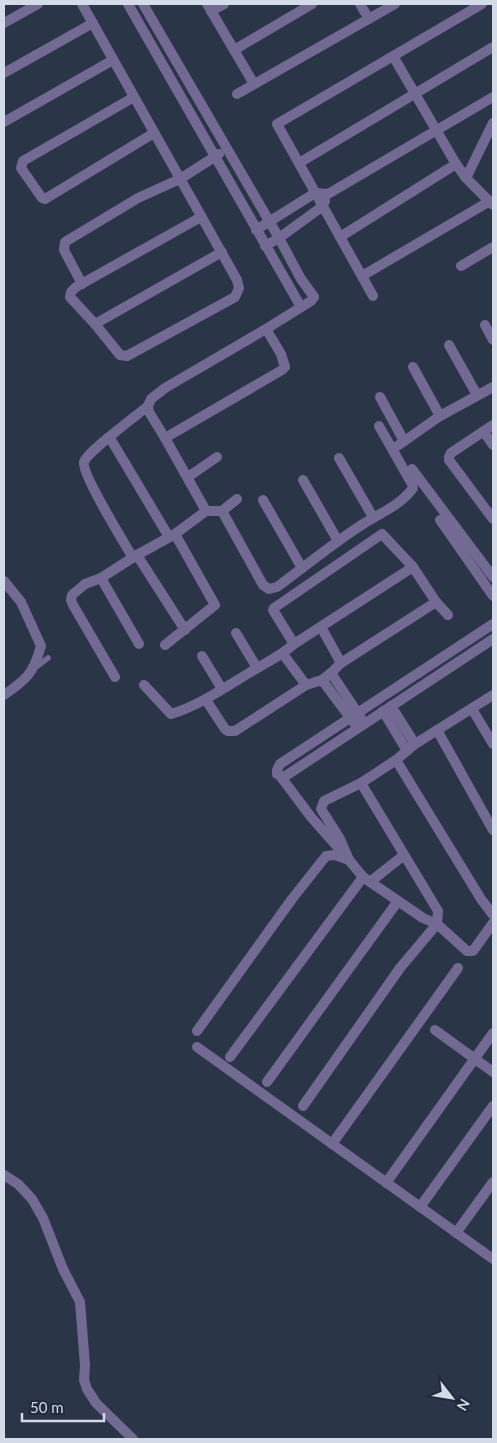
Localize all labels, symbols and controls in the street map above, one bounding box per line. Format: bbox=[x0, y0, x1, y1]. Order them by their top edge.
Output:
north arrow bbox=[427, 1373, 477, 1423]
scale bar bbox=[22, 1390, 105, 1422]
text: N bbox=[454, 1396, 474, 1414]
text: 50 m bbox=[30, 1398, 64, 1416]

